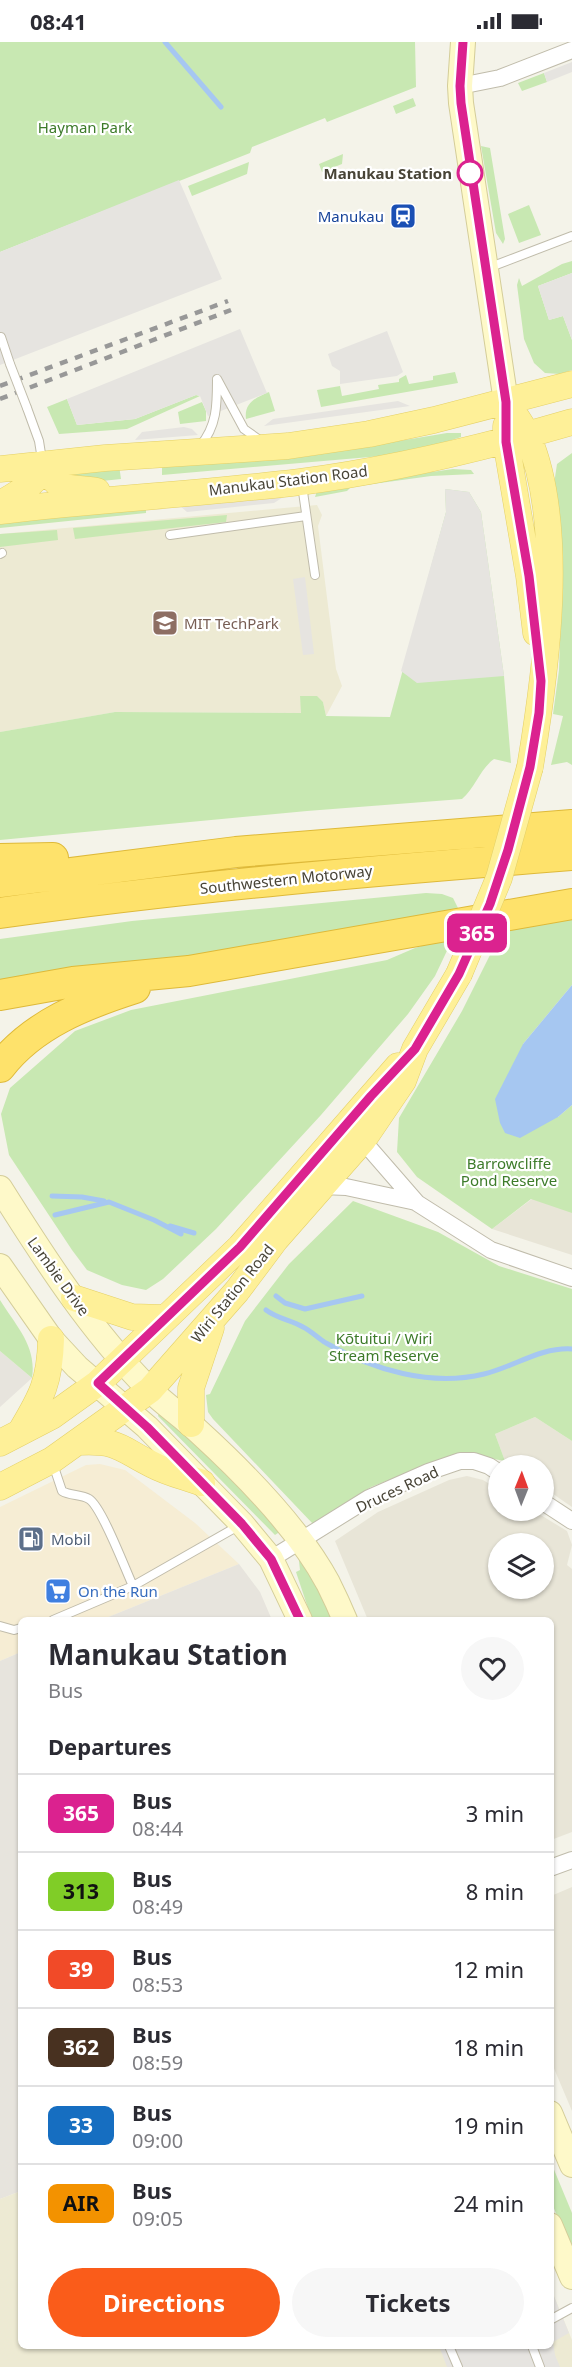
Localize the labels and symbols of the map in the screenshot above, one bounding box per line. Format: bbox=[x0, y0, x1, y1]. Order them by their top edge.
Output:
park label: Hayman Park bbox=[38, 117, 132, 137]
marker: Manukau Station bbox=[457, 160, 483, 186]
place label: Manukau Station bbox=[324, 163, 452, 183]
station icon: Manukau bbox=[388, 201, 418, 231]
place label: Manukau bbox=[318, 206, 384, 226]
street label: Manukau Station Road bbox=[207, 460, 369, 500]
school or university icon: MIT TechPark bbox=[150, 608, 180, 638]
place label: MIT TechPark bbox=[184, 613, 279, 633]
street label: Southwestern Motorway bbox=[199, 860, 373, 898]
line badge: 365 bbox=[442, 914, 512, 952]
park label: Barrowcliffe Pond Reserve bbox=[461, 1153, 557, 1190]
street label: Lambie Drive bbox=[24, 1233, 94, 1319]
street label: Wiri Station Road bbox=[186, 1240, 278, 1346]
park label: Kōtuitui / Wiri Stream Reserve bbox=[329, 1328, 439, 1365]
north arrow bbox=[488, 1455, 554, 1521]
street label: Druces Road bbox=[352, 1461, 442, 1517]
fuel station icon: Mobil bbox=[16, 1524, 46, 1554]
place label: Mobil bbox=[51, 1529, 91, 1549]
supermarket icon: On the Run bbox=[43, 1576, 73, 1606]
place label: On the Run bbox=[78, 1581, 158, 1601]

